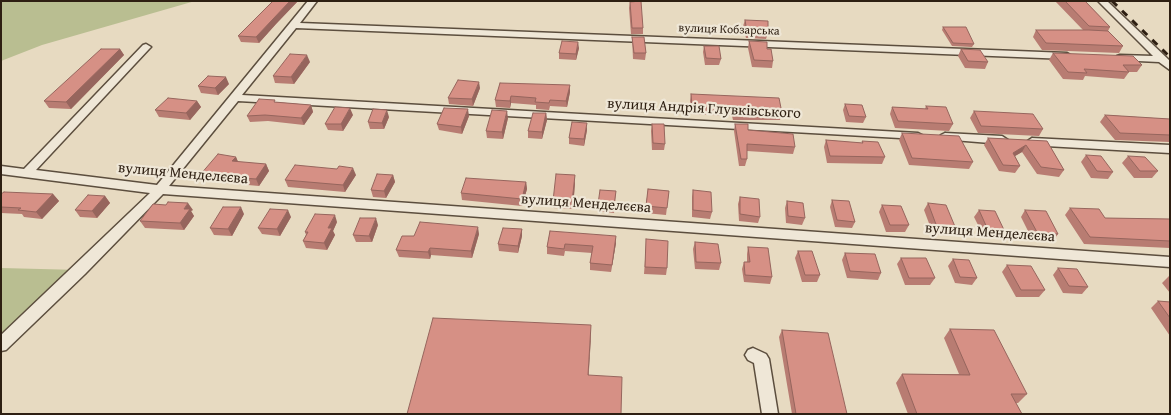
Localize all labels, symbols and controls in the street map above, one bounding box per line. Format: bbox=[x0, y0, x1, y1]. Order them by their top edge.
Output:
street label: вулиця Кобзарська bbox=[678, 21, 780, 39]
street label: вулиця Андрія Глувківського bbox=[607, 95, 801, 123]
street label: вулиця Менделєєва bbox=[117, 159, 249, 189]
street label: вулиця Менделєєва bbox=[520, 190, 652, 218]
street label: вулиця Менделєєва bbox=[924, 219, 1056, 247]

